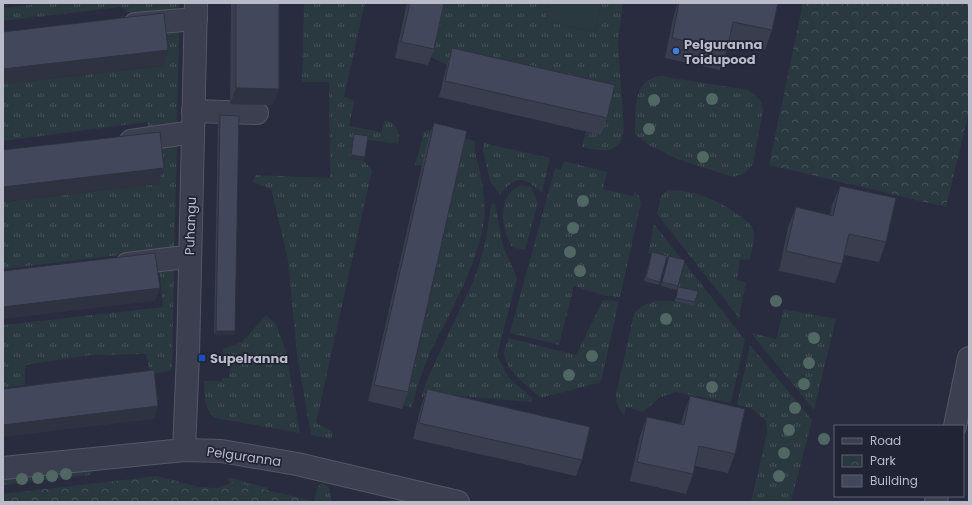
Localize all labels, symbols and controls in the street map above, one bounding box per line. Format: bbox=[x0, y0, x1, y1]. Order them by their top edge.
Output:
place label: Pelguranna Toidupood bbox=[684, 35, 762, 69]
marker: Pelguranna Toidupood bbox=[671, 46, 681, 56]
street label: Puhangu bbox=[180, 197, 201, 256]
place label: Supelranna bbox=[210, 349, 288, 368]
marker: Supelranna bbox=[197, 353, 207, 363]
legend bbox=[834, 425, 964, 497]
text: Road bbox=[870, 432, 901, 449]
street label: Pelguranna bbox=[205, 442, 282, 471]
text: Park bbox=[870, 452, 897, 469]
text: Building bbox=[870, 472, 918, 489]

